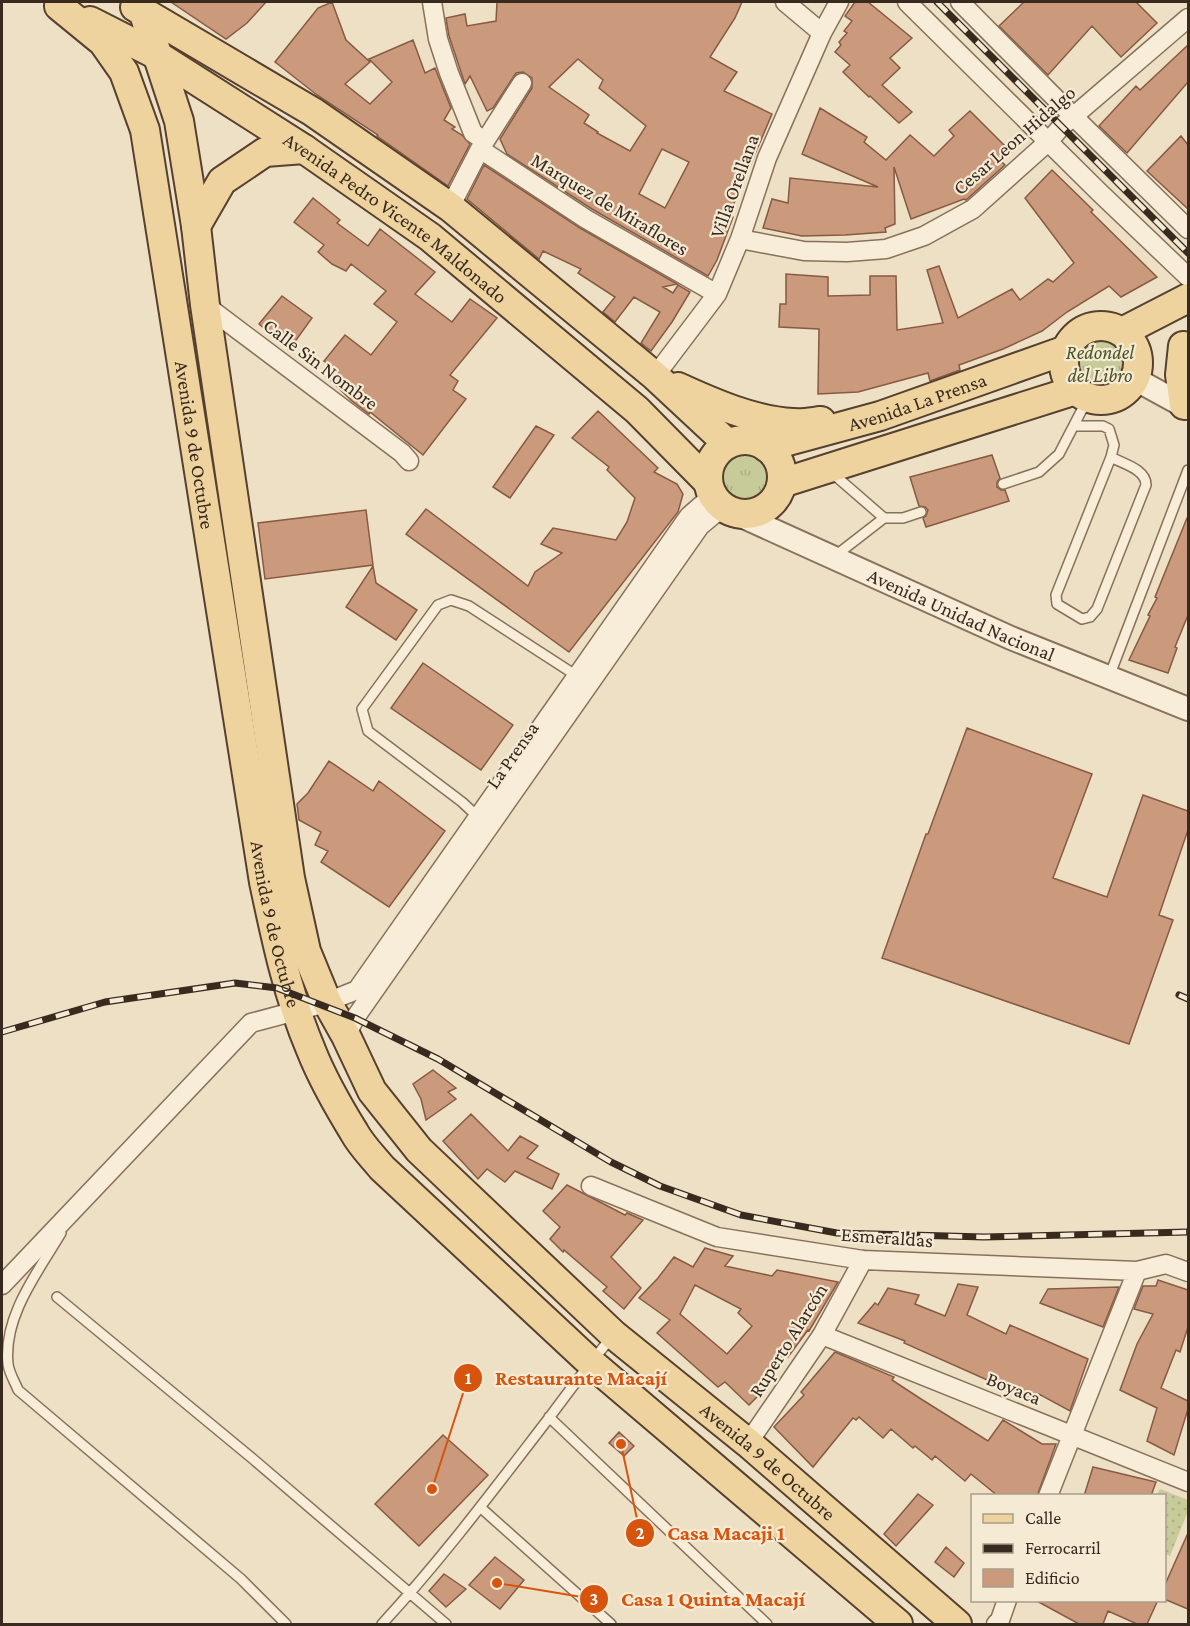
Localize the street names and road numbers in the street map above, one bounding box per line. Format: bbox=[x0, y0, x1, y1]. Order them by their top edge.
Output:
street label: Cesar Leon Hidalgo bbox=[948, 81, 1080, 200]
street label: Avenida Pedro Vicente Maldonado bbox=[280, 128, 512, 308]
street label: Villa Orellana bbox=[705, 131, 763, 241]
street label: Marquez de Miraflores bbox=[527, 148, 693, 261]
street label: Calle Sin Nombre bbox=[259, 314, 383, 414]
street label: Avenida 9 de Octubre bbox=[171, 359, 219, 531]
street label: Avenida La Prensa bbox=[846, 368, 989, 435]
street label: Avenida Unidad Nacional bbox=[864, 564, 1058, 665]
street label: La Prensa bbox=[481, 717, 543, 793]
street label: Avenida 9 de Octubre bbox=[247, 839, 305, 1010]
street label: Esmeraldas bbox=[840, 1223, 934, 1251]
street label: Ruperto Alarcón bbox=[744, 1279, 833, 1401]
street label: Boyaca bbox=[983, 1367, 1044, 1410]
street label: Avenida 9 de Octubre bbox=[696, 1398, 840, 1525]

